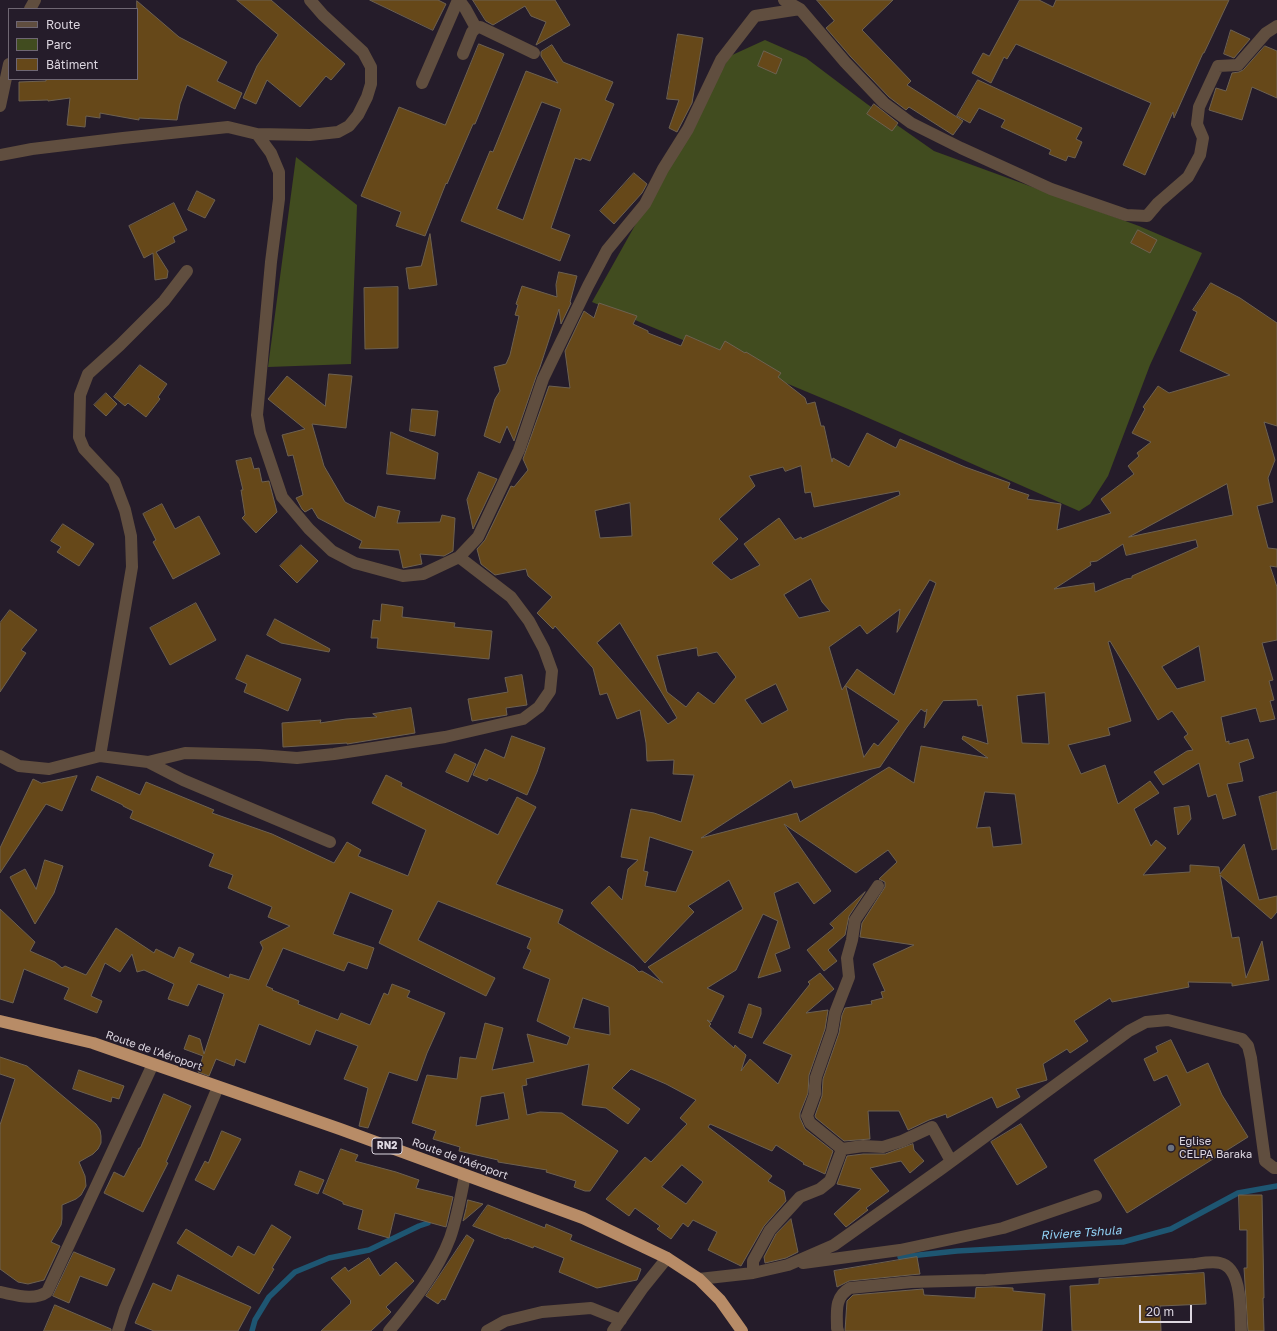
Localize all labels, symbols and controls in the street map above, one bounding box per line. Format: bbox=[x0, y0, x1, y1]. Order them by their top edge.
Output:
legend bbox=[8, 8, 138, 80]
text: Route bbox=[46, 17, 80, 32]
text: Parc bbox=[46, 37, 72, 52]
text: Bâtiment bbox=[46, 57, 98, 72]
street label: Route de l'Aéroport bbox=[104, 1028, 204, 1074]
street label: Route de l'Aéroport bbox=[410, 1135, 510, 1183]
place label: Eglise CELPA Baraka bbox=[1179, 1135, 1252, 1161]
road number: RN2 bbox=[372, 1138, 402, 1154]
marker: Eglise CELPA Baraka bbox=[1166, 1143, 1176, 1153]
water label: Riviere Tshula bbox=[1040, 1223, 1122, 1243]
scale bar bbox=[1141, 1297, 1194, 1323]
text: 20 m bbox=[1146, 1304, 1174, 1319]

